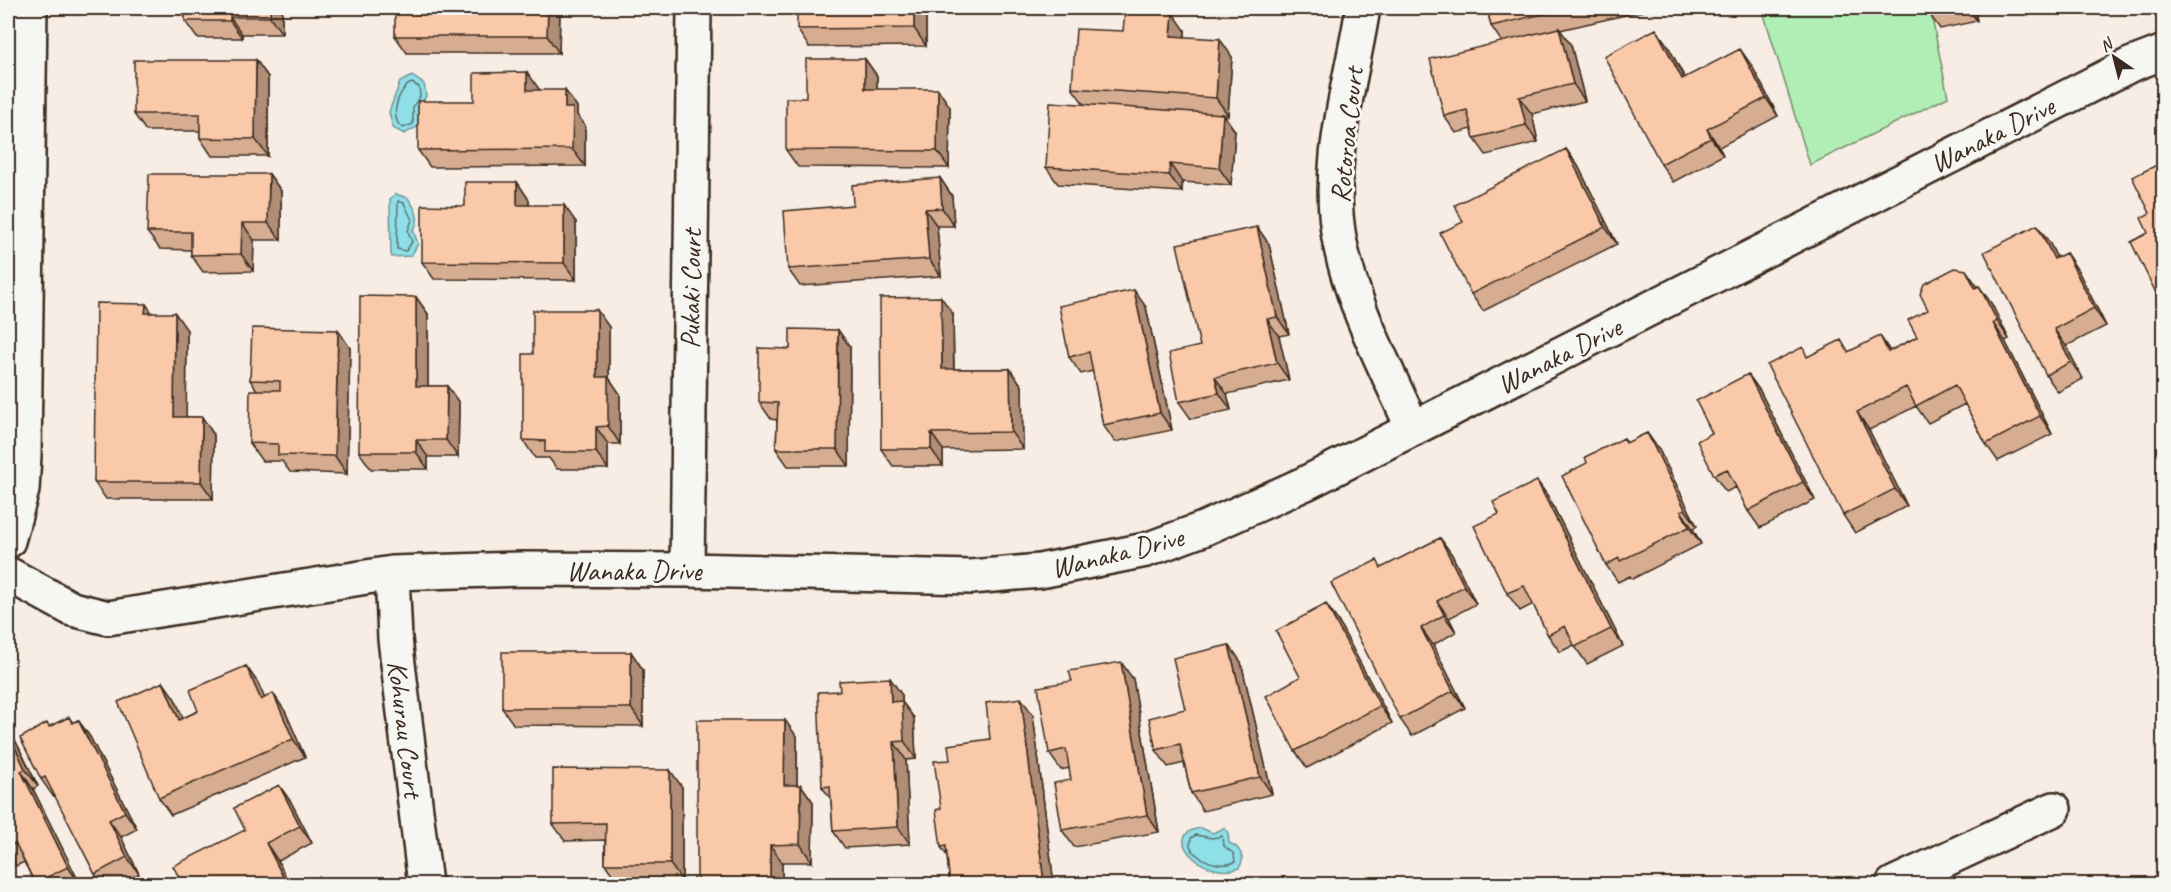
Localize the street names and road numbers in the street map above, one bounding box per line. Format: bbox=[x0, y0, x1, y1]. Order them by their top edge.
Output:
street label: Rotoroa Court bbox=[1322, 63, 1371, 204]
street label: Wanaka Drive bbox=[1924, 87, 2062, 181]
street label: Pukaki Court bbox=[672, 226, 709, 349]
street label: Wanaka Drive bbox=[1491, 308, 1629, 402]
street label: Wanaka Drive bbox=[1047, 519, 1189, 586]
street label: Wanaka Drive bbox=[567, 553, 703, 588]
street label: Kohurau Court bbox=[380, 659, 432, 802]

